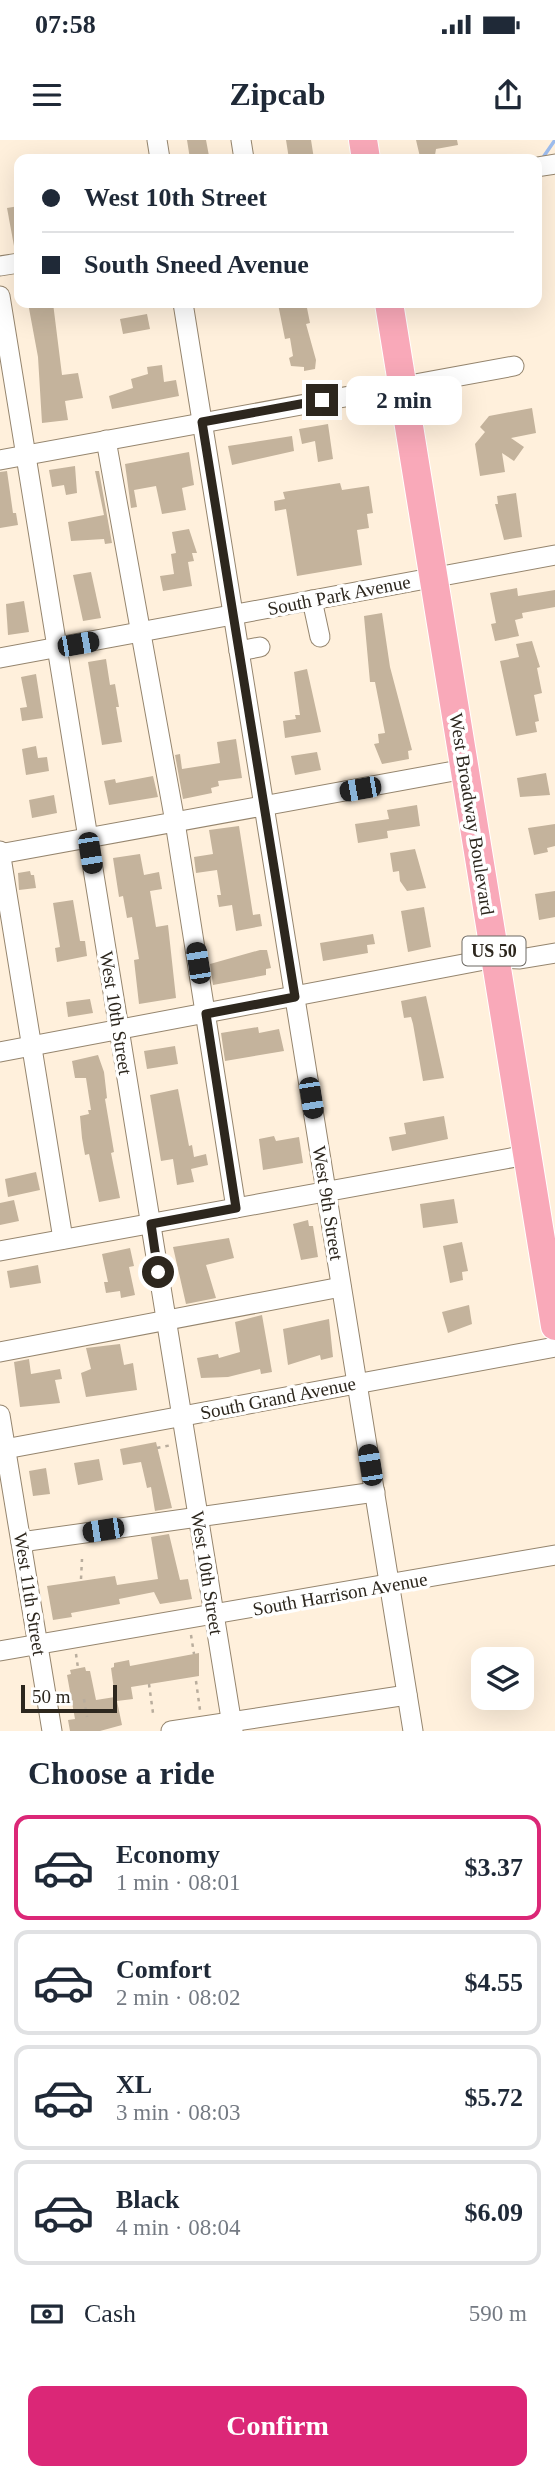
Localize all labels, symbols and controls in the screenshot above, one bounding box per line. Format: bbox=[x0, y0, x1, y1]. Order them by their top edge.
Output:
text: 07:58 bbox=[35, 10, 96, 39]
icon: menu bbox=[28, 76, 66, 114]
text: Zipcab bbox=[229, 76, 326, 112]
icon: share bbox=[489, 76, 527, 114]
text: West 10th Street bbox=[84, 183, 267, 212]
text: South Sneed Avenue bbox=[84, 250, 309, 279]
callout: 2 min bbox=[346, 376, 462, 424]
route end bbox=[306, 384, 338, 416]
text: 2 min bbox=[376, 388, 432, 413]
street label: South Park Avenue bbox=[266, 571, 412, 619]
car bbox=[56, 630, 101, 658]
street label: West Broadway Boulevard bbox=[446, 711, 498, 917]
car bbox=[338, 775, 383, 803]
car bbox=[77, 831, 104, 875]
road number: US 50 bbox=[462, 936, 526, 966]
car bbox=[185, 941, 212, 985]
street label: West 10th Street bbox=[96, 950, 136, 1077]
car bbox=[298, 1076, 325, 1120]
street label: West 9th Street bbox=[309, 1144, 348, 1262]
route start bbox=[142, 1256, 174, 1288]
street label: South Grand Avenue bbox=[198, 1373, 358, 1423]
car bbox=[357, 1443, 384, 1487]
street label: West 10th Street bbox=[187, 1510, 227, 1637]
car bbox=[81, 1516, 126, 1544]
street label: West 11th Street bbox=[10, 1531, 50, 1658]
street label: South Harrison Avenue bbox=[251, 1568, 429, 1620]
map controls bbox=[471, 1647, 534, 1710]
button: layers bbox=[471, 1647, 534, 1710]
scale bar bbox=[21, 1682, 117, 1714]
text: 50 m bbox=[32, 1686, 71, 1707]
text: Choose a ride bbox=[28, 1755, 215, 1791]
icon: car bbox=[32, 1836, 95, 1899]
text: Economy bbox=[116, 1840, 220, 1869]
text: $3.37 bbox=[465, 1853, 523, 1882]
text: 1 min · 08:01 bbox=[116, 1870, 241, 1895]
icon: car bbox=[32, 1951, 95, 2014]
text: Comfort bbox=[116, 1955, 211, 1984]
text: $4.55 bbox=[465, 1968, 523, 1997]
text: 2 min · 08:02 bbox=[116, 1985, 241, 2010]
icon: car bbox=[32, 2066, 95, 2129]
text: XL bbox=[116, 2070, 152, 2099]
text: $5.72 bbox=[465, 2083, 523, 2112]
text: 3 min · 08:03 bbox=[116, 2100, 241, 2125]
icon: car bbox=[32, 2181, 95, 2244]
text: Black bbox=[116, 2185, 180, 2214]
text: $6.09 bbox=[465, 2198, 523, 2227]
text: 4 min · 08:04 bbox=[116, 2215, 241, 2240]
icon: cash bbox=[28, 2295, 66, 2333]
text: Cash bbox=[84, 2299, 136, 2328]
text: 590 m bbox=[469, 2301, 527, 2326]
button: Confirm bbox=[28, 2386, 527, 2466]

